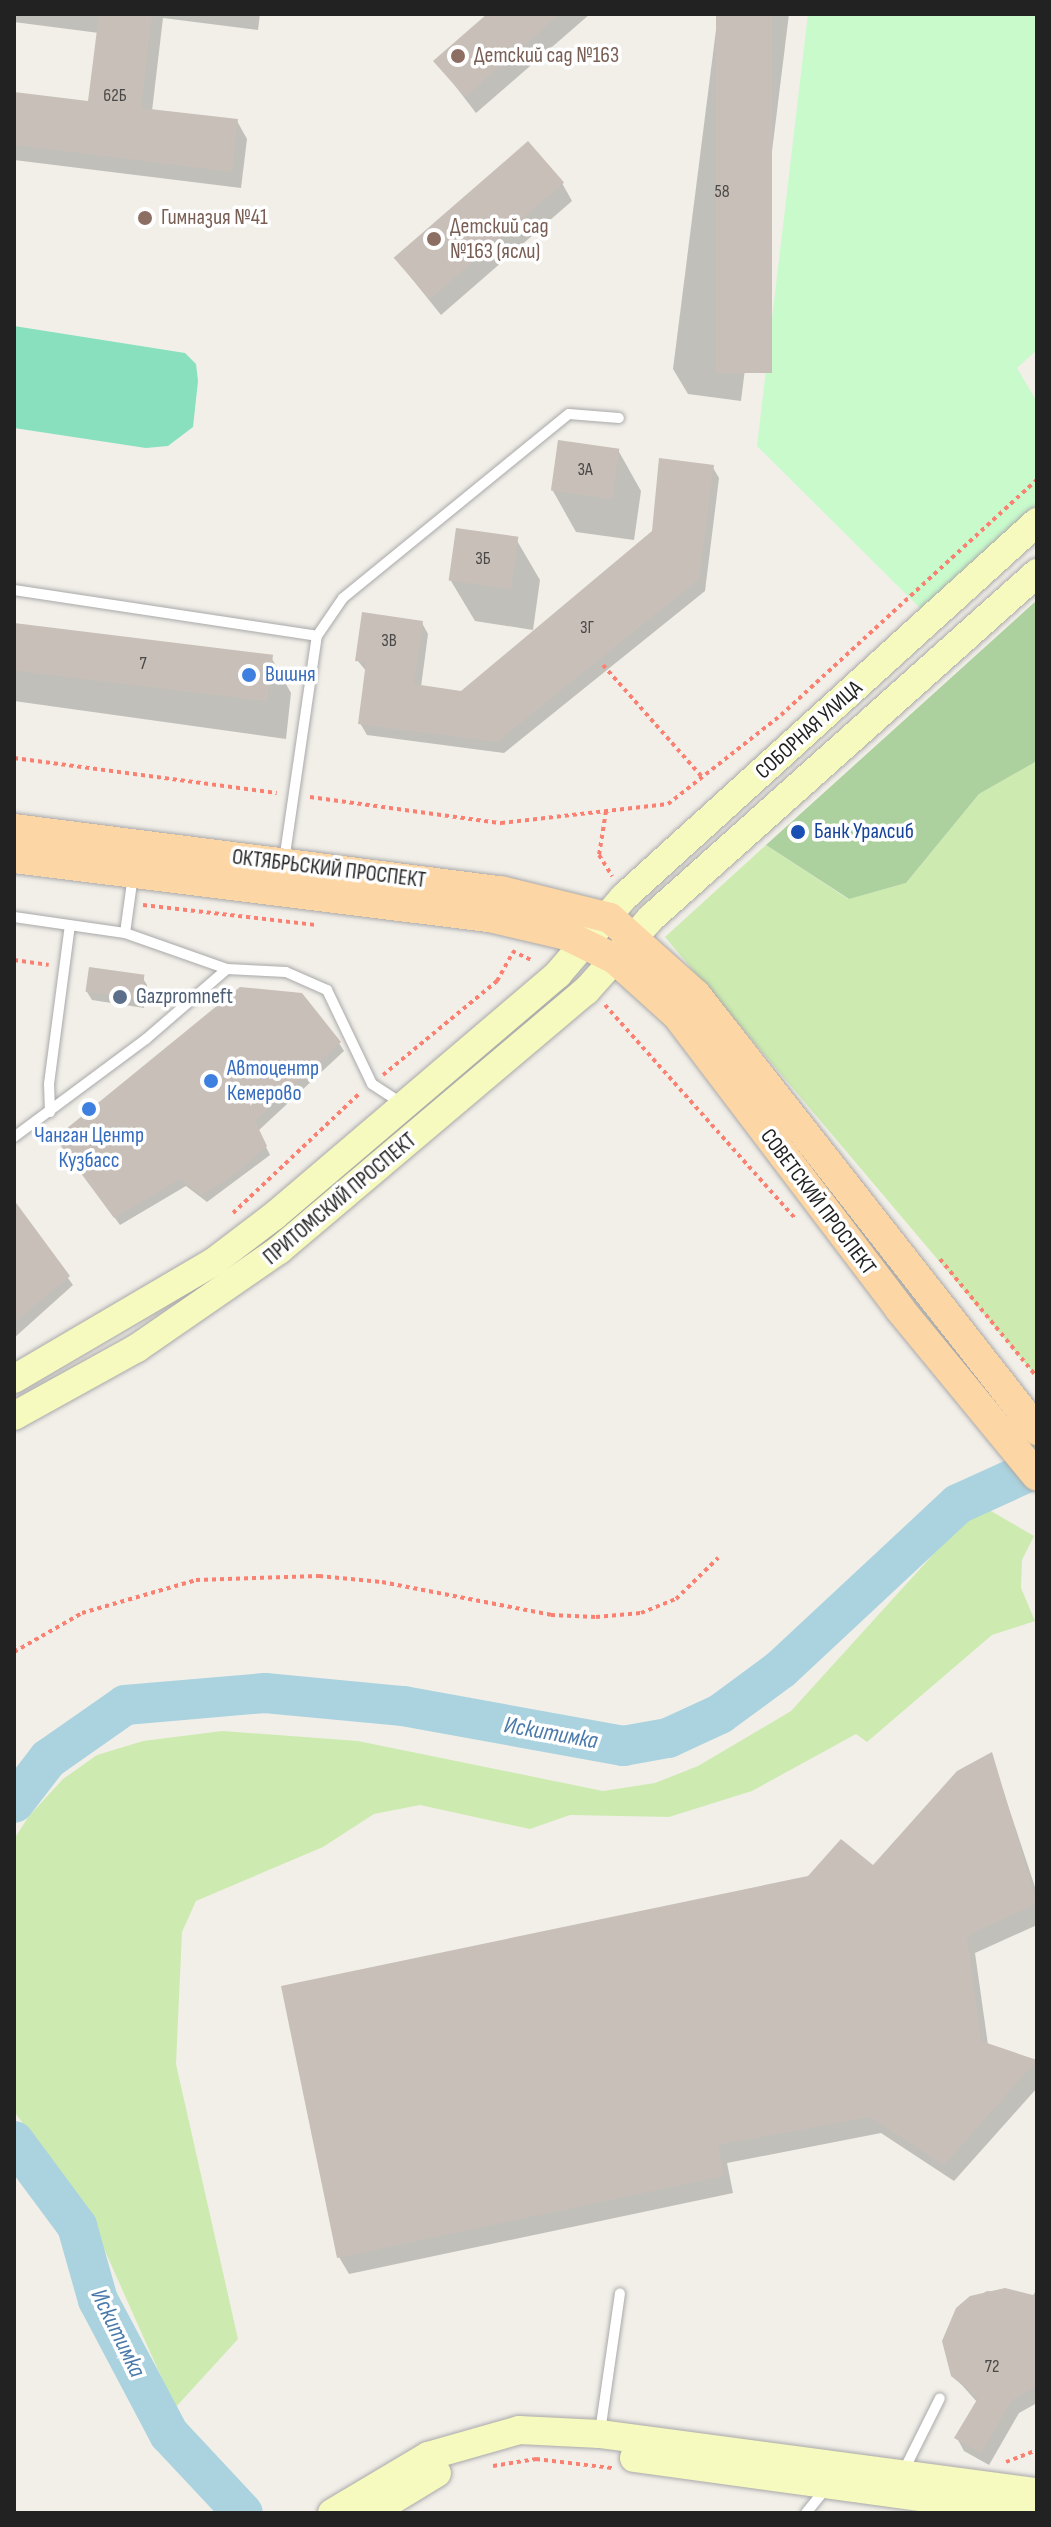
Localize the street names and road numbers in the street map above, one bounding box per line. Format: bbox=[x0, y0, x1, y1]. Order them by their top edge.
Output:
street label: СОБОРНАЯ УЛИЦА bbox=[750, 675, 868, 785]
street label: ОКТЯБРЬСКИЙ ПРОСПЕКТ bbox=[231, 844, 427, 894]
street label: СОВЕТСКИЙ ПРОСПЕКТ bbox=[754, 1124, 882, 1280]
street label: ПРИТОМСКИЙ ПРОСПЕКТ bbox=[258, 1127, 422, 1271]

